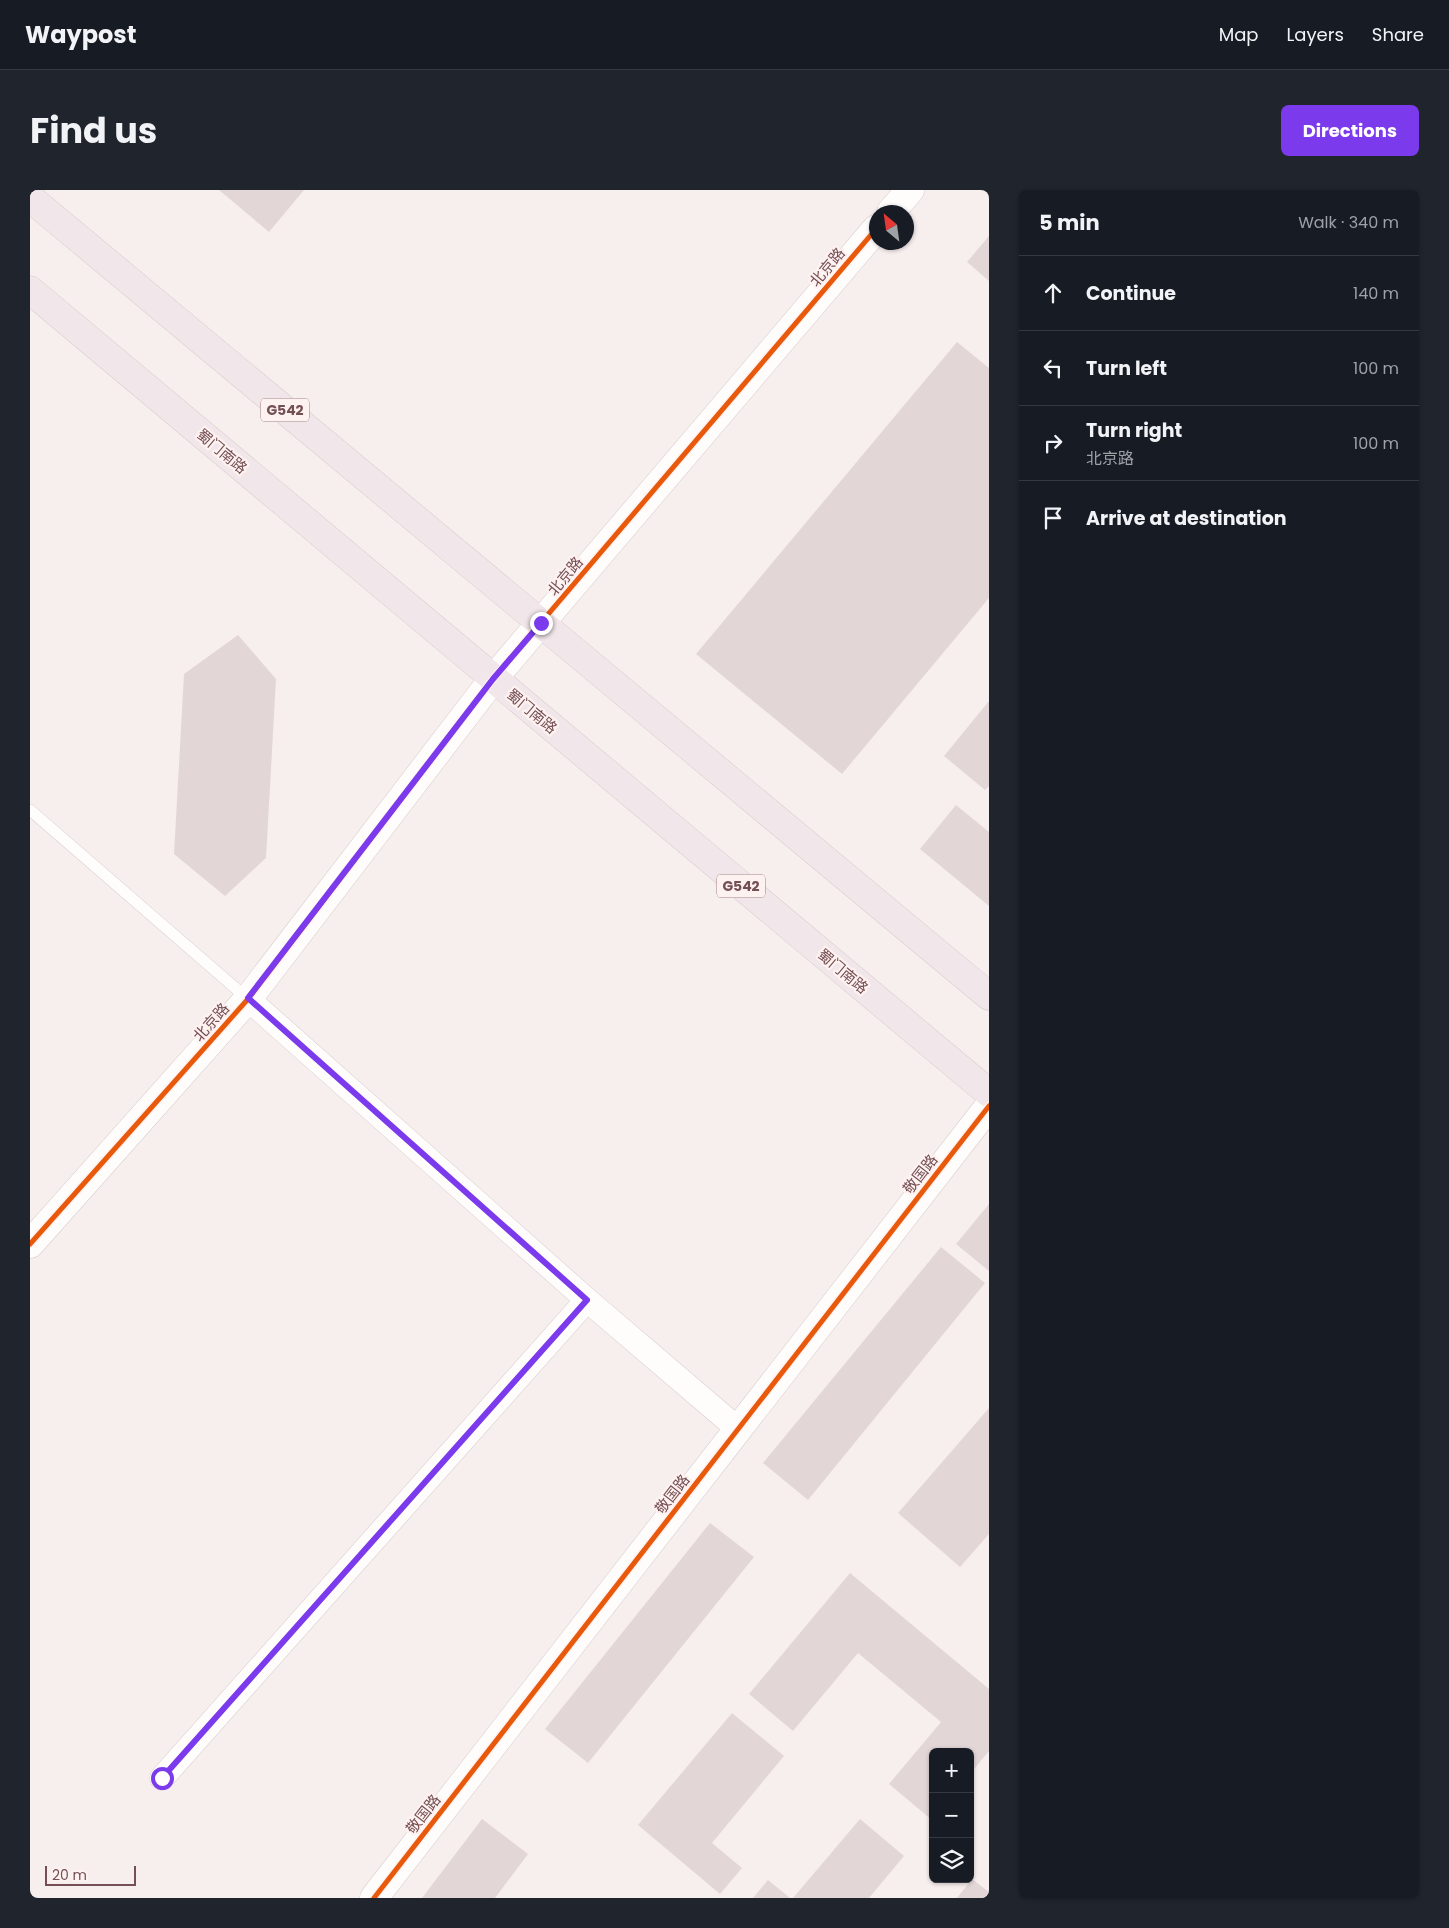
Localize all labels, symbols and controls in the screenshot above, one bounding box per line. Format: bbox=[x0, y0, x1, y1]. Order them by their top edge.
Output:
text: Waypost bbox=[25, 18, 136, 51]
text: Map bbox=[1219, 22, 1259, 47]
text: Layers bbox=[1287, 22, 1344, 47]
text: Share bbox=[1372, 22, 1424, 47]
button: Directions bbox=[1281, 105, 1419, 156]
text: Find us bbox=[30, 106, 157, 155]
north arrow bbox=[869, 205, 914, 250]
text: 5 min bbox=[1039, 208, 1100, 237]
text: Walk · 340 m bbox=[1298, 211, 1399, 234]
street label: 北京路 bbox=[804, 243, 850, 291]
icon: ahead bbox=[1039, 279, 1067, 307]
text: Continue bbox=[1086, 280, 1176, 307]
text: 140 m bbox=[1353, 282, 1399, 305]
icon: left bbox=[1039, 354, 1067, 382]
text: Turn left bbox=[1086, 355, 1167, 382]
text: 100 m bbox=[1353, 357, 1399, 380]
road number: G542 bbox=[261, 398, 309, 422]
text: Turn right bbox=[1086, 417, 1182, 444]
street label: 蜀门南路 bbox=[192, 424, 252, 478]
icon: right bbox=[1039, 429, 1067, 457]
text: 100 m bbox=[1353, 432, 1399, 455]
text: 北京路 bbox=[1086, 447, 1134, 470]
icon: arrive bbox=[1039, 504, 1067, 532]
text: Arrive at destination bbox=[1086, 505, 1287, 532]
street label: 北京路 bbox=[542, 552, 588, 600]
route end bbox=[530, 612, 553, 635]
street label: 蜀门南路 bbox=[502, 684, 562, 738]
road number: G542 bbox=[717, 874, 765, 898]
street label: 蜀门南路 bbox=[813, 944, 873, 998]
street label: 北京路 bbox=[188, 998, 234, 1046]
street label: 敬国路 bbox=[898, 1150, 942, 1198]
street label: 敬国路 bbox=[650, 1470, 694, 1518]
map controls bbox=[929, 1748, 974, 1883]
button: + bbox=[929, 1748, 974, 1793]
route start bbox=[151, 1767, 174, 1790]
street label: 敬国路 bbox=[401, 1790, 445, 1838]
button: − bbox=[929, 1793, 974, 1838]
button: layers bbox=[929, 1838, 974, 1883]
scale bar bbox=[45, 1863, 136, 1886]
text: 20 m bbox=[52, 1865, 87, 1885]

